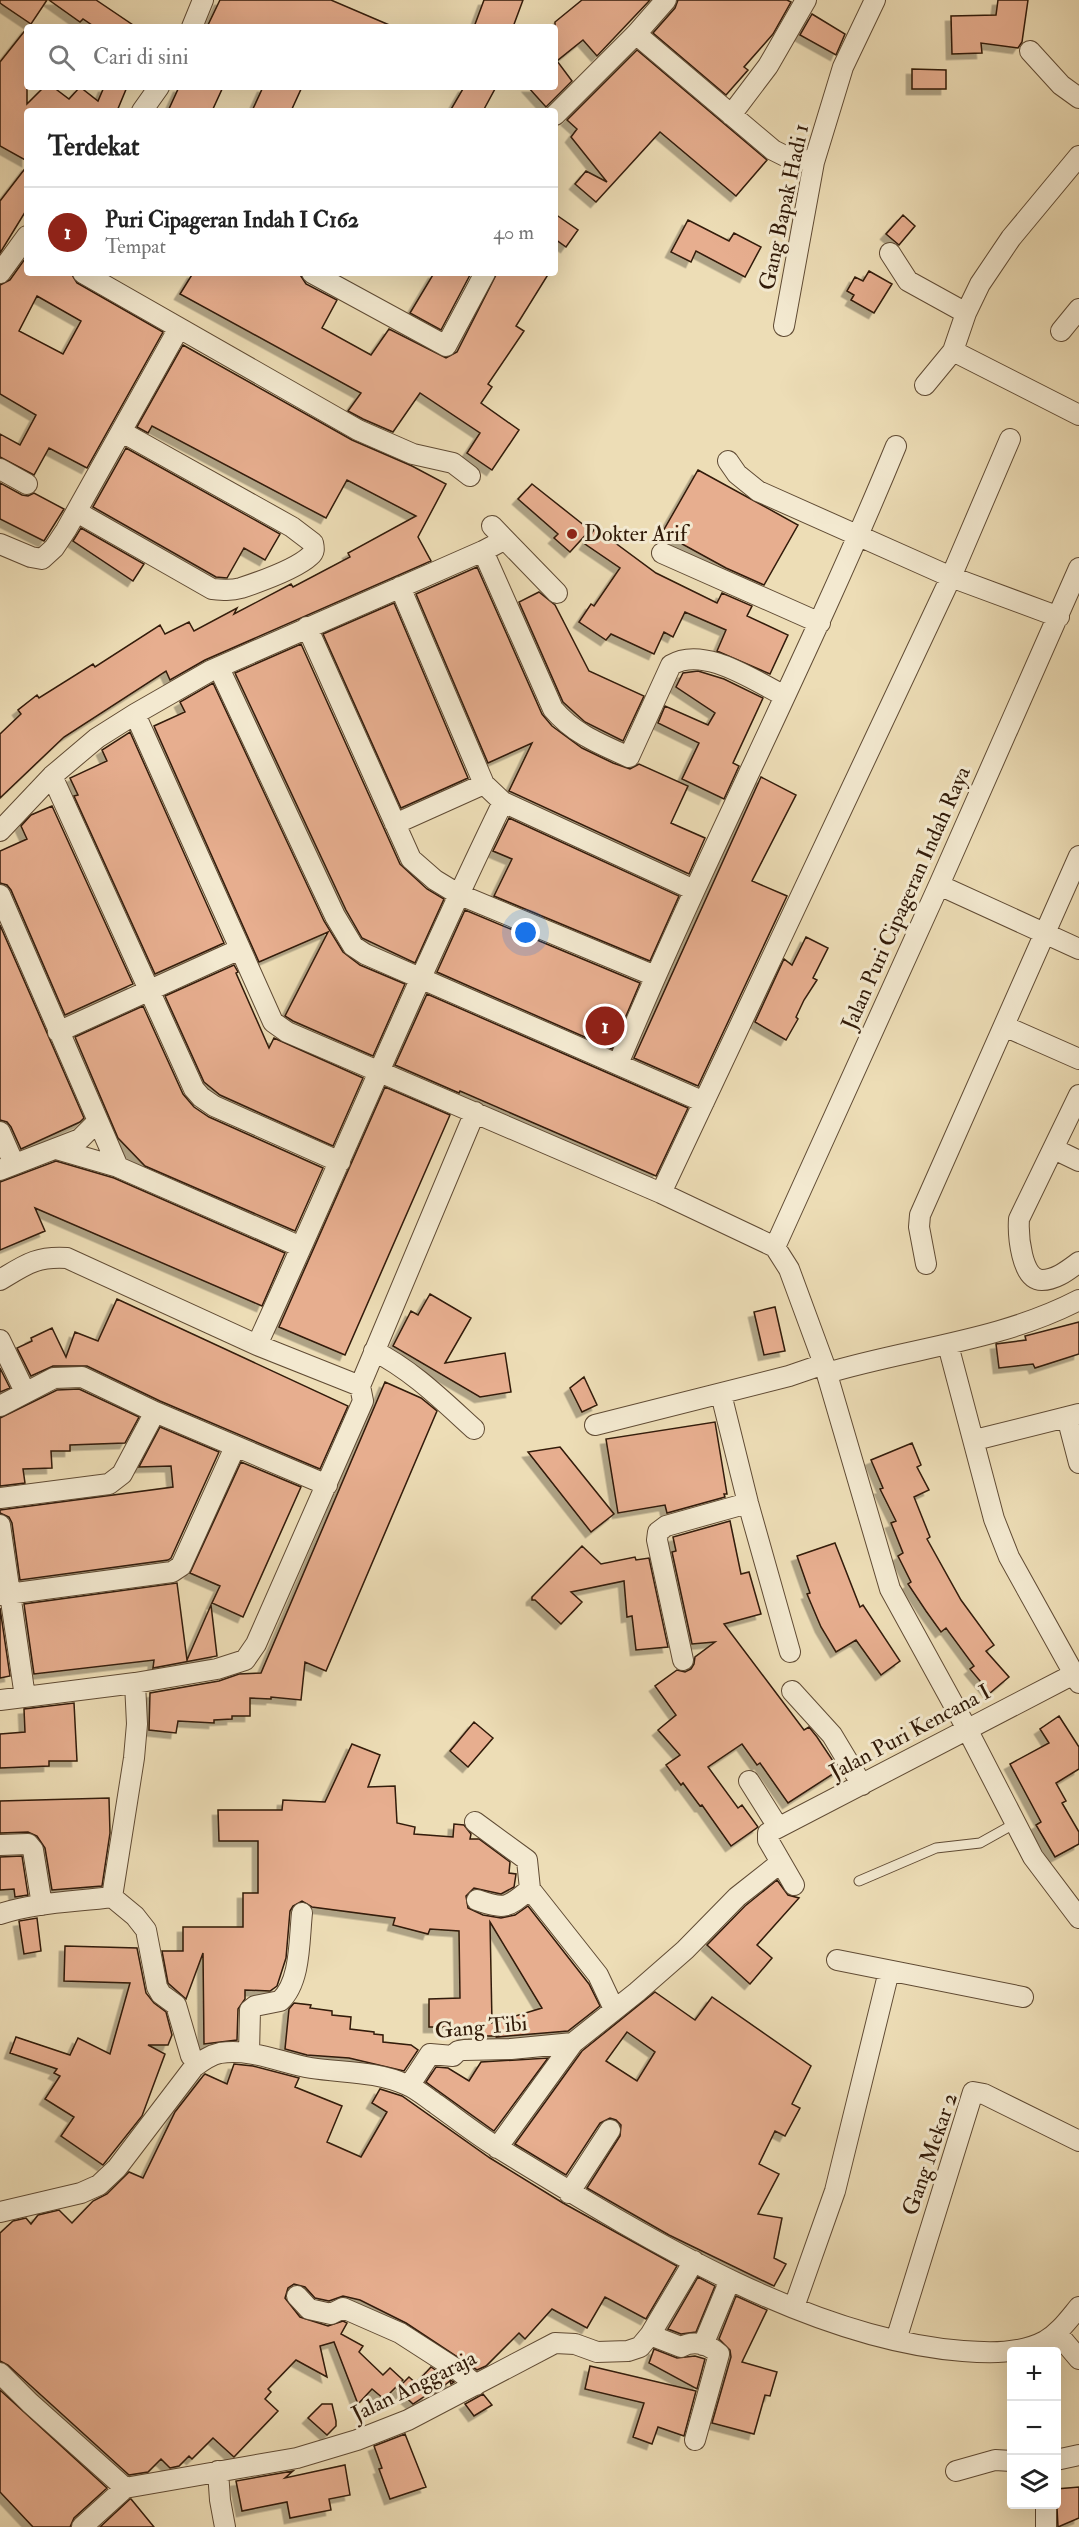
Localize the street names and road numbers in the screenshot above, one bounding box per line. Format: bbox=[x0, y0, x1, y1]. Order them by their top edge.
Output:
street label: Gang Bapak Hadi 1 bbox=[753, 121, 816, 293]
street label: Jalan Puri Cipageran Indah Raya bbox=[835, 761, 978, 1035]
street label: Jalan Puri Kencana I bbox=[824, 1678, 995, 1787]
street label: Gang Tibi bbox=[434, 2009, 529, 2045]
street label: Gang Mekar 2 bbox=[896, 2089, 964, 2219]
street label: Jalan Anggaraja bbox=[346, 2343, 482, 2429]

